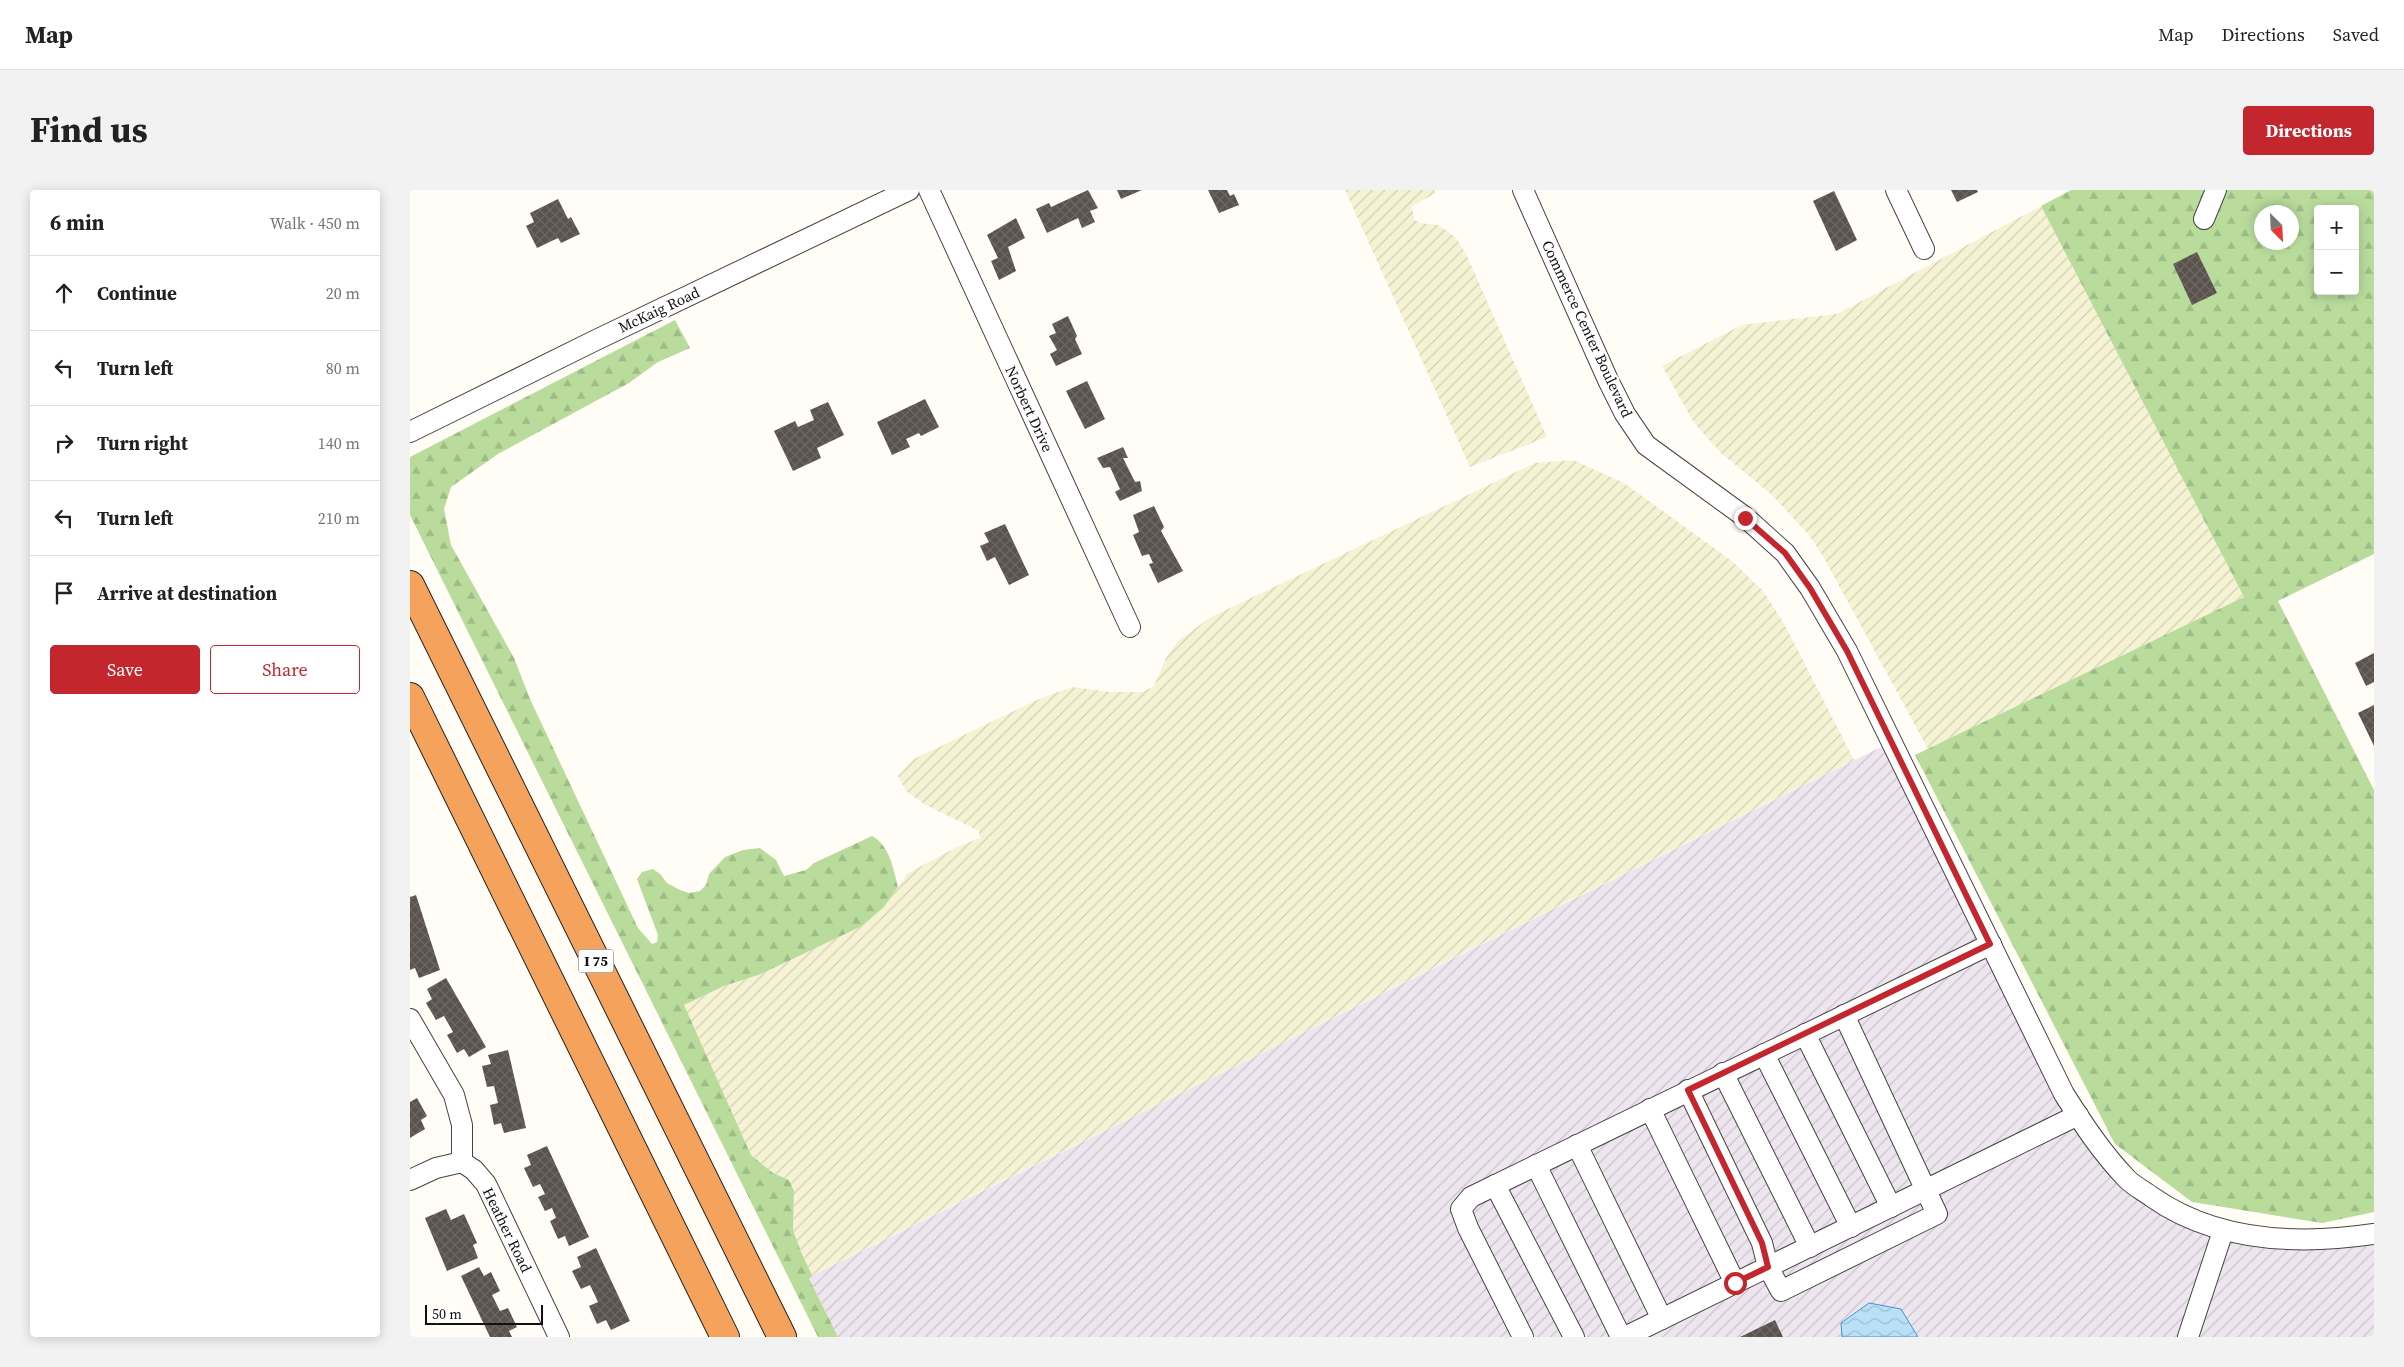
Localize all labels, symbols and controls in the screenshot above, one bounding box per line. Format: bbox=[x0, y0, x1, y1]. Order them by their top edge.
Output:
text: Map bbox=[25, 18, 73, 51]
text: Map bbox=[2158, 22, 2194, 47]
text: Directions bbox=[2222, 22, 2305, 47]
text: Saved bbox=[2333, 22, 2379, 47]
text: Find us bbox=[30, 106, 148, 154]
button: Directions bbox=[2243, 106, 2374, 155]
north arrow bbox=[2254, 205, 2299, 250]
map controls bbox=[2314, 205, 2359, 295]
button: + bbox=[2314, 205, 2359, 250]
text: 6 min bbox=[50, 208, 105, 237]
text: Walk · 450 m bbox=[270, 212, 360, 234]
street label: Commerce Center Boulevard bbox=[1537, 237, 1638, 421]
button: − bbox=[2314, 250, 2359, 295]
icon: ahead bbox=[50, 279, 78, 307]
text: Continue bbox=[97, 280, 177, 306]
street label: McKaig Road bbox=[615, 281, 703, 338]
text: 20 m bbox=[326, 282, 360, 304]
icon: left bbox=[50, 354, 78, 382]
text: Turn left bbox=[97, 355, 173, 381]
text: 80 m bbox=[326, 357, 360, 379]
street label: Norbert Drive bbox=[1000, 362, 1059, 456]
icon: right bbox=[50, 429, 78, 457]
text: Turn right bbox=[97, 430, 188, 456]
text: 140 m bbox=[318, 432, 360, 454]
icon: left bbox=[50, 504, 78, 532]
text: Turn left bbox=[97, 505, 173, 531]
text: 210 m bbox=[318, 507, 360, 529]
route end bbox=[1734, 507, 1757, 530]
icon: arrive bbox=[50, 579, 78, 607]
text: Arrive at destination bbox=[97, 580, 277, 606]
button: Save bbox=[50, 645, 200, 694]
button: Share bbox=[210, 645, 360, 694]
road number: I 75 bbox=[578, 949, 614, 972]
street label: Heather Road bbox=[478, 1184, 537, 1276]
route start bbox=[1724, 1272, 1747, 1295]
scale bar bbox=[425, 1302, 542, 1325]
text: 50 m bbox=[432, 1304, 462, 1324]

